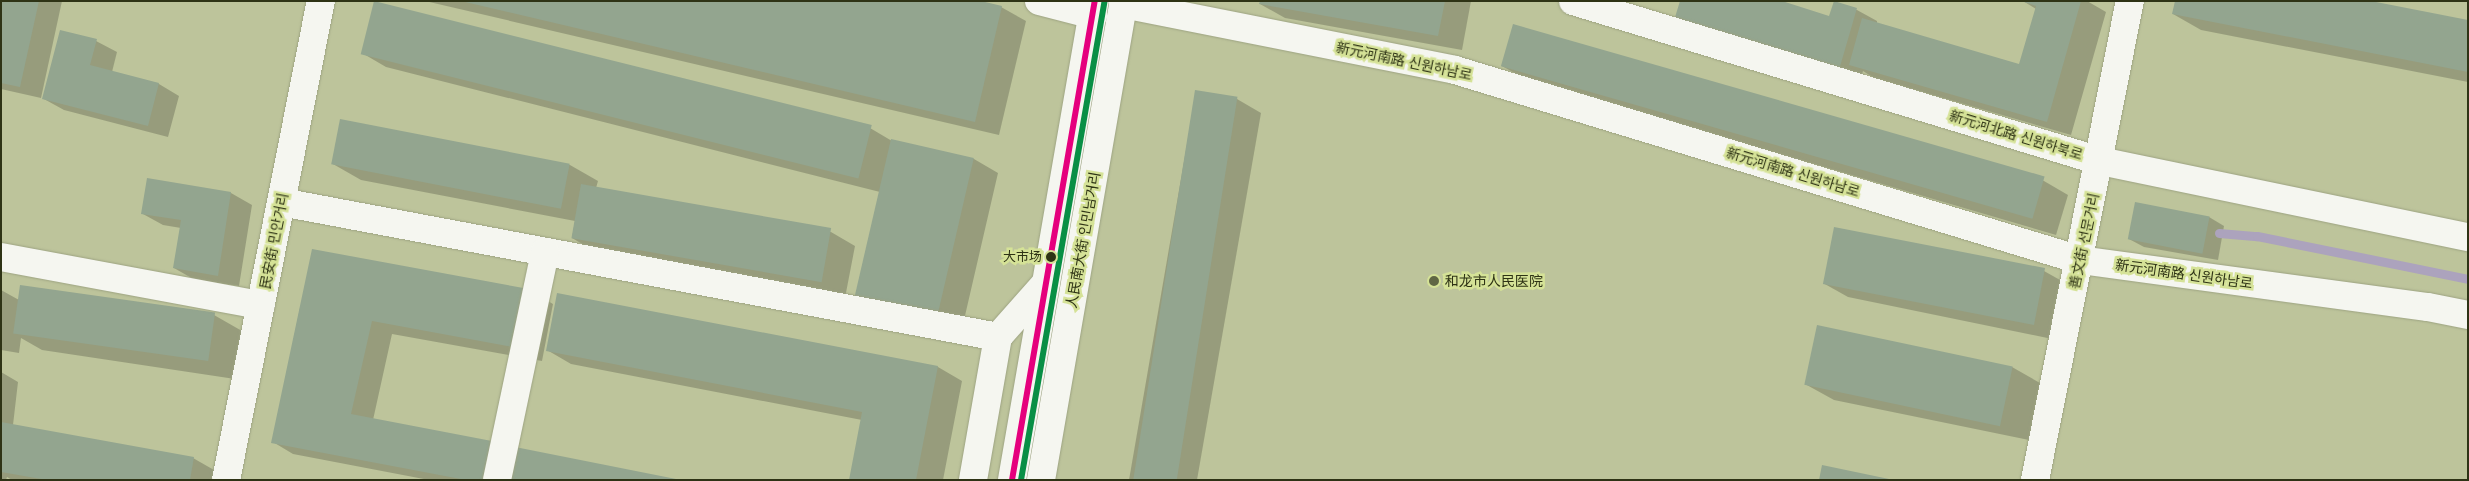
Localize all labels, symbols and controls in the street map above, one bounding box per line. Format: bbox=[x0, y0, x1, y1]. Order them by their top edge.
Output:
street label: 新元河南路 신원하남로 bbox=[1335, 38, 1473, 84]
street label: 新元河北路 신원하북로 bbox=[1947, 107, 2085, 163]
street label: 新元河南路 신원하남로 bbox=[1724, 144, 1862, 200]
street label: 人民南大街 인민남거리 bbox=[1063, 170, 1103, 310]
street label: 民安街 민안거리 bbox=[256, 192, 292, 290]
street label: 善文街 선문거리 bbox=[2066, 192, 2102, 290]
place label: 大市场 bbox=[1003, 249, 1042, 265]
marker: 大市场 bbox=[1046, 252, 1056, 262]
street label: 新元河南路 신원하남로 bbox=[2114, 256, 2254, 292]
place label: 和龙市人民医院 bbox=[1445, 273, 1543, 289]
marker: 和龙市人民医院 bbox=[1427, 274, 1441, 288]

